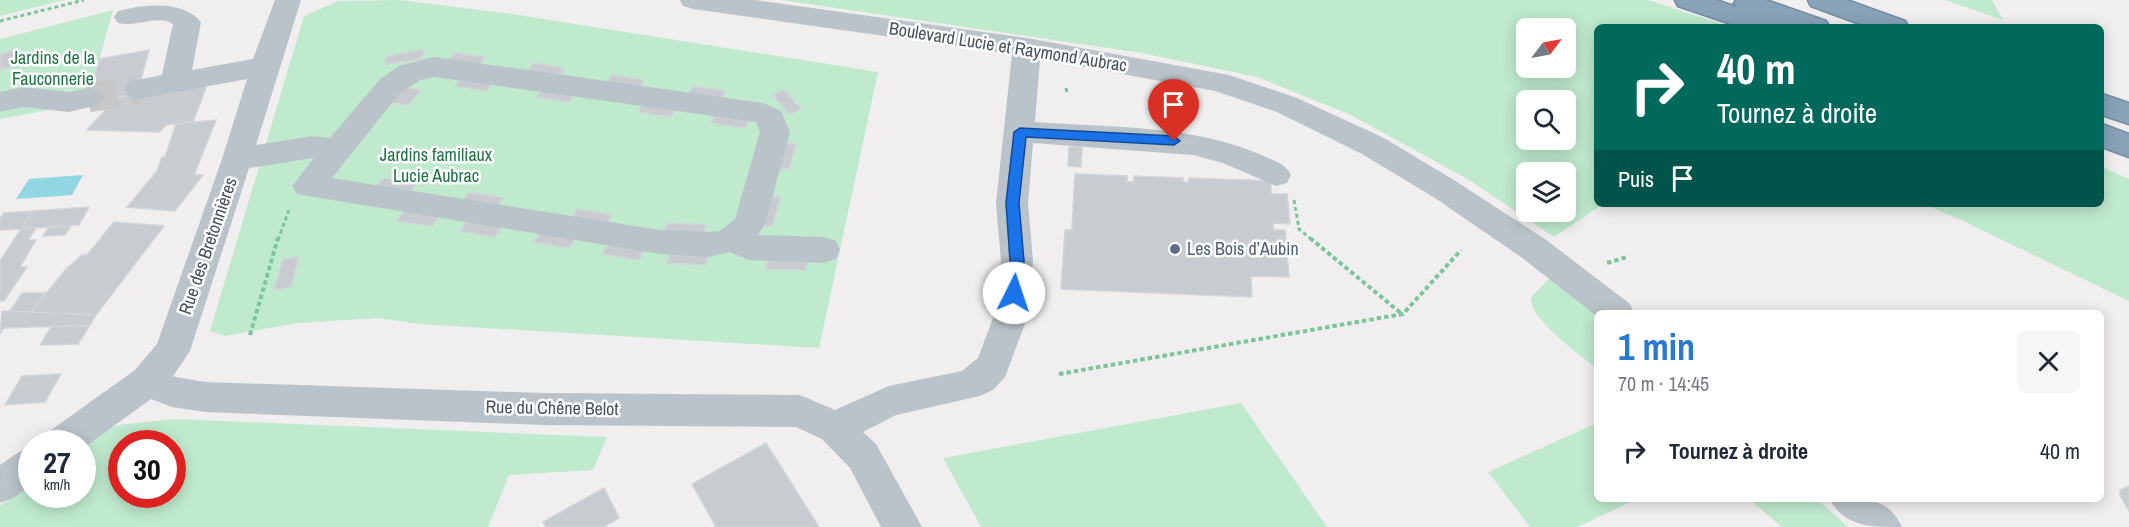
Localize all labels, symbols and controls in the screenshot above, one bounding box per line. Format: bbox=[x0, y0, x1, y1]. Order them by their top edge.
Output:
street label: Boulevard Lucie et Raymond Aubrac bbox=[887, 15, 1129, 78]
north arrow bbox=[1516, 18, 1576, 78]
map controls bbox=[1516, 18, 1576, 222]
text: 40 m bbox=[1717, 41, 1796, 97]
park label: Jardins de la Fauconnerie bbox=[11, 45, 95, 91]
icon: right bbox=[1618, 48, 1696, 126]
pin bbox=[1148, 79, 1199, 141]
icon: arrive bbox=[1157, 88, 1190, 121]
button: search bbox=[1516, 90, 1576, 150]
text: Tournez à droite bbox=[1717, 95, 1877, 131]
park label: Jardins familiaux Lucie Aubrac bbox=[380, 142, 493, 188]
button: layers bbox=[1516, 162, 1576, 222]
icon: arrive bbox=[1666, 162, 1699, 195]
text: Puis bbox=[1618, 164, 1654, 194]
street label: Rue des Bretonnières bbox=[172, 174, 243, 318]
place label: Les Bois d’Aubin bbox=[1187, 236, 1299, 261]
marker: Les Bois d’Aubin bbox=[1168, 242, 1182, 256]
position arrow bbox=[982, 261, 1046, 325]
text: 1 min bbox=[1618, 323, 1695, 371]
button: close bbox=[2017, 330, 2080, 393]
text: 70 m · 14:45 bbox=[1618, 370, 1709, 397]
street label: Rue du Chêne Belot bbox=[485, 394, 619, 421]
speed limit sign: 30 bbox=[108, 430, 186, 508]
icon: right bbox=[1618, 435, 1651, 468]
text: Tournez à droite bbox=[1669, 436, 1808, 466]
text: 40 m bbox=[2040, 436, 2080, 466]
text: 27 bbox=[43, 442, 71, 482]
text: km/h bbox=[44, 474, 70, 495]

